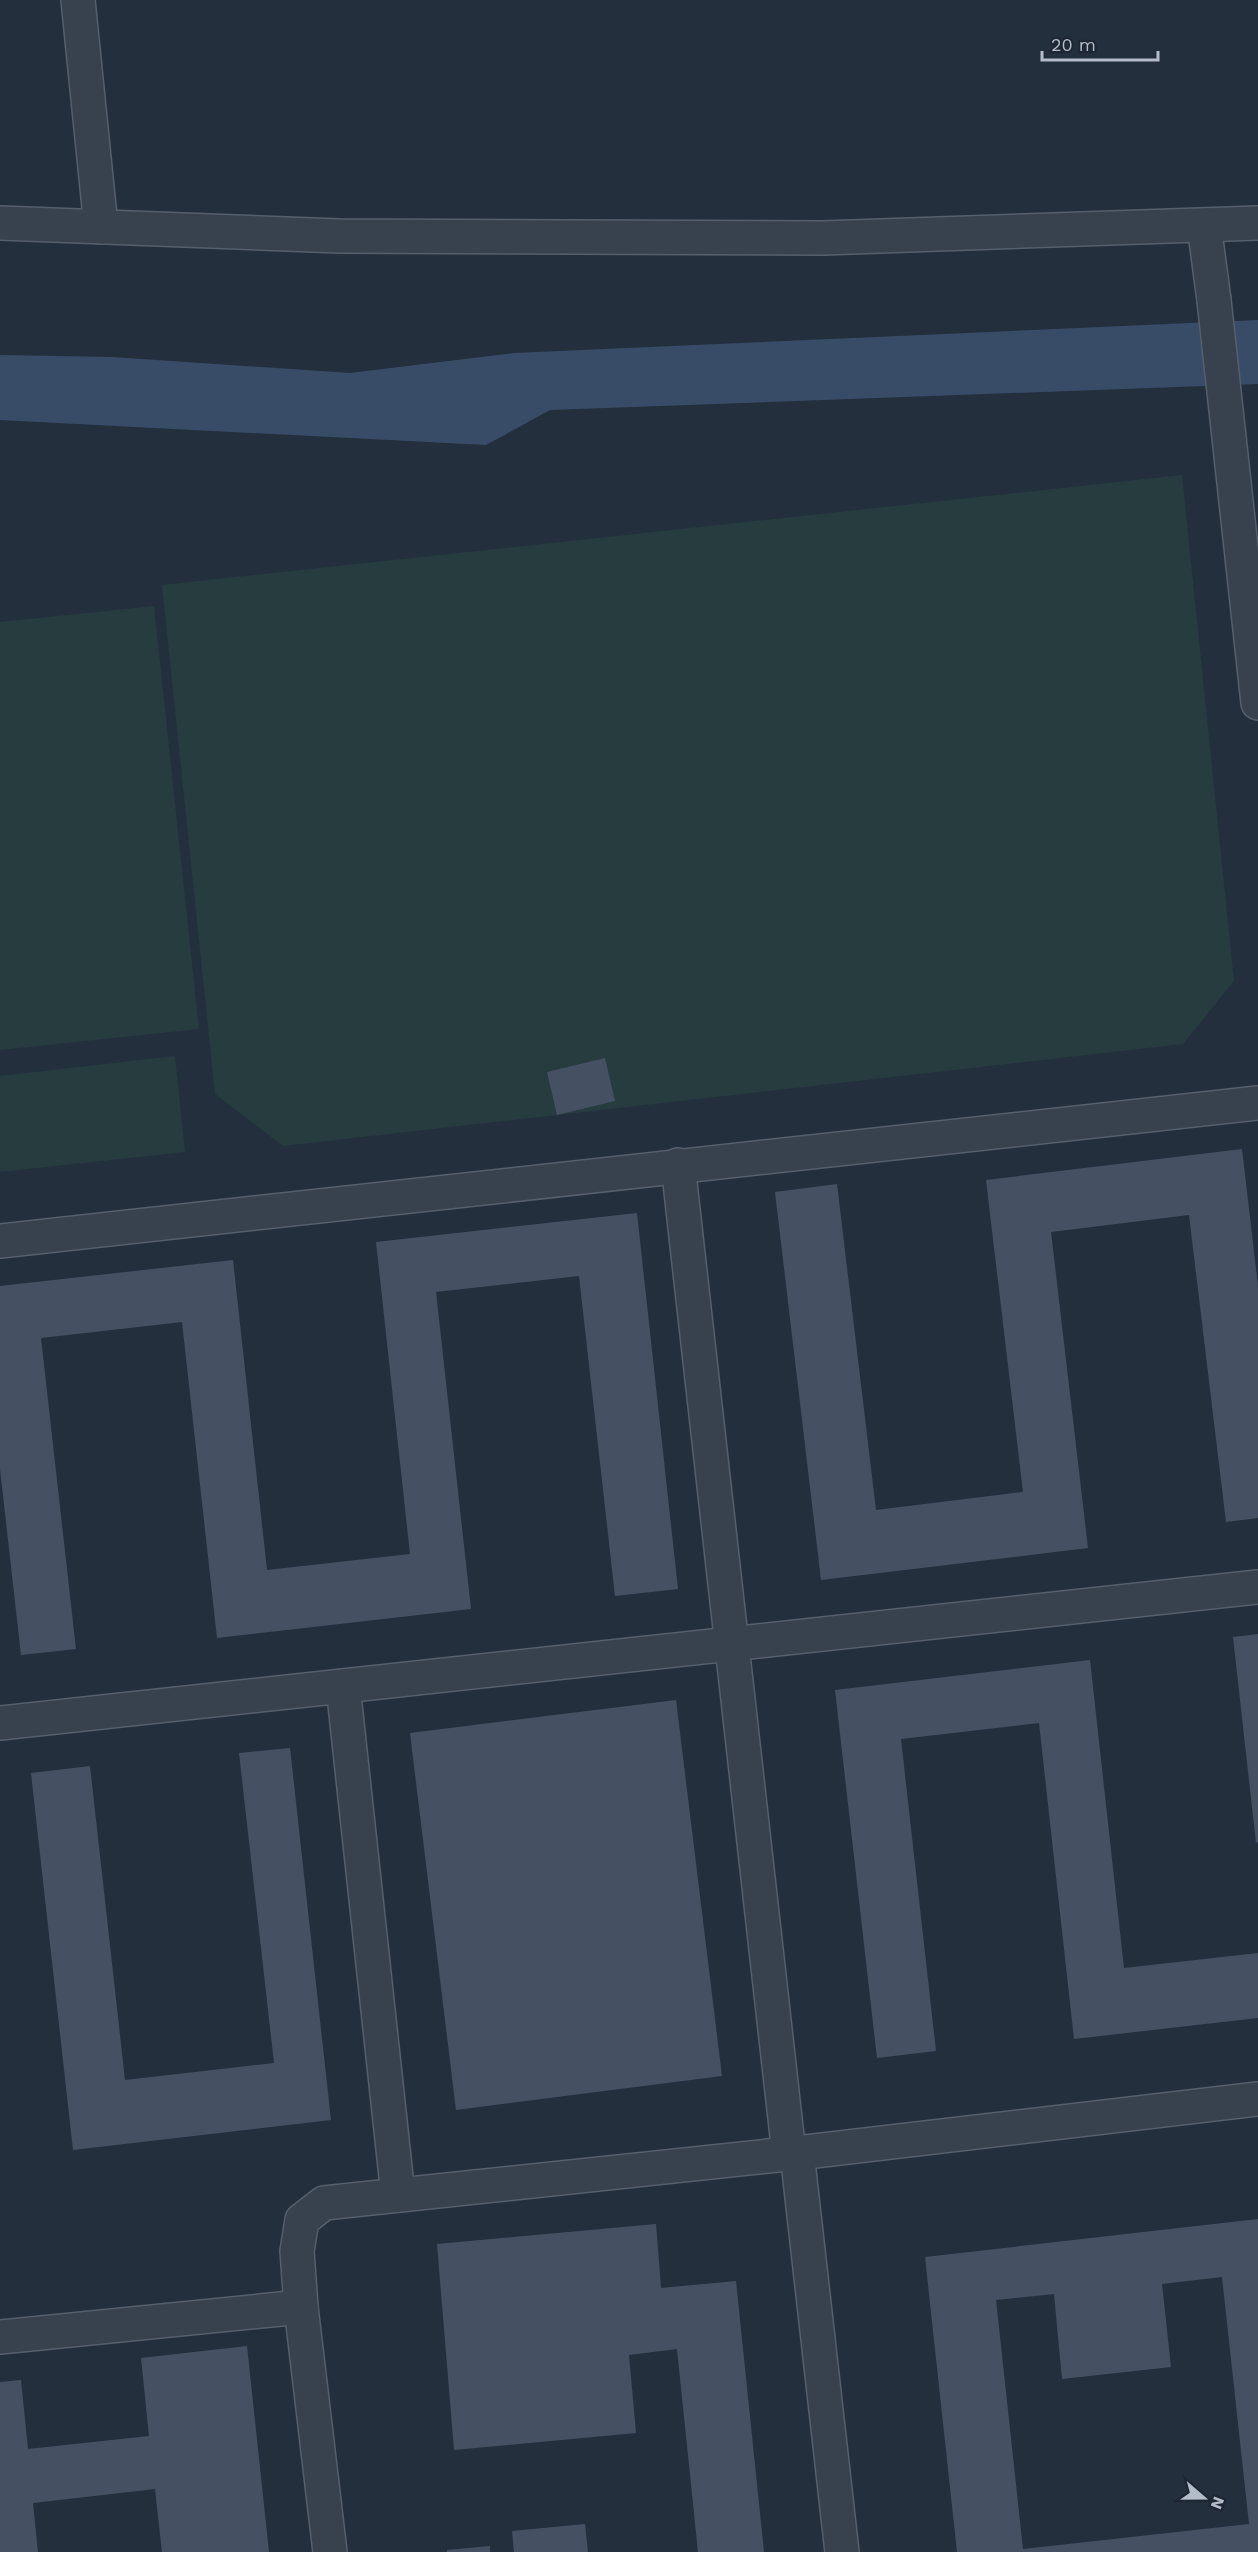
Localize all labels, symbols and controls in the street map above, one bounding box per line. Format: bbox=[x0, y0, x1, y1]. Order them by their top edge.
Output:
scale bar bbox=[1042, 24, 1158, 62]
text: 20 m bbox=[1051, 34, 1096, 55]
north arrow bbox=[1174, 2468, 1234, 2528]
text: N bbox=[1207, 2494, 1229, 2512]

